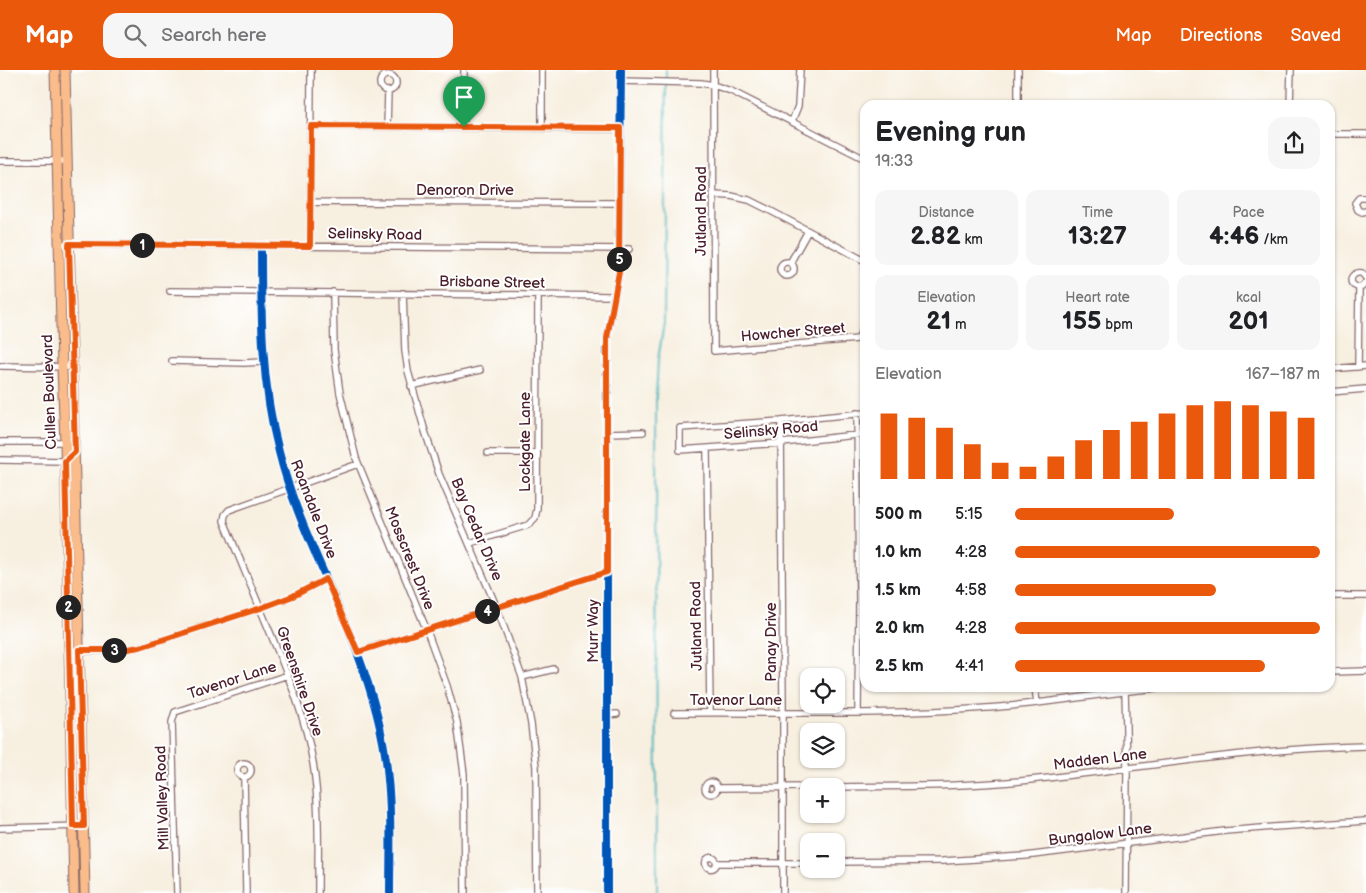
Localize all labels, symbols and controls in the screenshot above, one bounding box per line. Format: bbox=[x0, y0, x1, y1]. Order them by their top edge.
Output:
search box bbox=[103, 13, 453, 58]
text: Map bbox=[25, 21, 73, 50]
icon: search bbox=[121, 21, 149, 49]
text: Search here bbox=[161, 24, 267, 47]
text: Map bbox=[1116, 25, 1152, 46]
text: Directions bbox=[1180, 25, 1262, 46]
text: Saved bbox=[1290, 25, 1341, 46]
pin bbox=[443, 76, 485, 127]
icon: arrive bbox=[450, 83, 478, 111]
text: Evening run bbox=[875, 116, 1026, 149]
button: share bbox=[1268, 117, 1320, 169]
text: 19:33 bbox=[875, 152, 913, 171]
street label: Jutland Road bbox=[692, 166, 711, 256]
street label: Denoron Drive bbox=[416, 181, 514, 200]
text: Distance bbox=[919, 204, 974, 221]
text: Time bbox=[1082, 204, 1113, 221]
text: Pace bbox=[1233, 204, 1264, 221]
text: 2.82 bbox=[910, 221, 961, 252]
text: 13:27 bbox=[1068, 221, 1127, 252]
text: 4:46 bbox=[1209, 221, 1260, 252]
street label: Selinsky Road bbox=[328, 224, 422, 245]
text: km bbox=[961, 231, 983, 248]
text: /km bbox=[1260, 231, 1288, 248]
pin: 1 bbox=[130, 232, 154, 258]
text: 1 bbox=[140, 237, 145, 254]
pin: 5 bbox=[606, 246, 632, 272]
text: 5 bbox=[615, 251, 624, 268]
street label: Brisbane Street bbox=[439, 272, 545, 293]
text: Elevation bbox=[917, 289, 976, 306]
text: Heart rate bbox=[1065, 289, 1130, 306]
text: kcal bbox=[1236, 289, 1261, 306]
text: 21 bbox=[926, 306, 951, 337]
text: 155 bbox=[1062, 306, 1102, 337]
text: 201 bbox=[1228, 306, 1269, 337]
text: m bbox=[951, 316, 967, 333]
text: bpm bbox=[1102, 316, 1133, 333]
street label: Howcher Street bbox=[740, 318, 847, 347]
street label: Cullen Boulevard bbox=[38, 334, 61, 450]
text: Elevation bbox=[875, 365, 942, 384]
text: 167–187 m bbox=[1246, 365, 1320, 384]
street label: Lockgate Lane bbox=[516, 392, 535, 492]
street label: Selinsky Road bbox=[723, 417, 819, 444]
street label: Roandale Drive bbox=[286, 457, 341, 562]
street label: Bay Cedar Drive bbox=[446, 475, 507, 584]
street label: Mosscrest Drive bbox=[380, 504, 439, 613]
text: 500 m bbox=[875, 505, 922, 524]
text: 5:15 bbox=[955, 505, 983, 524]
text: 1.0 km bbox=[875, 543, 922, 562]
text: 4:28 bbox=[955, 543, 987, 562]
street label: Jutland Road bbox=[686, 581, 707, 671]
text: 1.5 km bbox=[875, 581, 921, 600]
text: 4:58 bbox=[955, 581, 987, 600]
pin: 2 bbox=[56, 594, 80, 620]
pin: 4 bbox=[474, 598, 500, 624]
text: 2 bbox=[64, 599, 73, 616]
street label: Murr Way bbox=[584, 599, 603, 663]
street label: Panay Drive bbox=[762, 602, 781, 682]
text: 4 bbox=[483, 603, 492, 620]
text: 2.0 km bbox=[875, 619, 924, 638]
text: 4:28 bbox=[955, 619, 987, 638]
street label: Greenshire Drive bbox=[272, 624, 327, 739]
pin: 3 bbox=[102, 638, 126, 662]
text: 3 bbox=[110, 642, 119, 659]
street label: Tavenor Lane bbox=[185, 657, 279, 704]
text: 2.5 km bbox=[875, 657, 924, 676]
text: 4:41 bbox=[955, 657, 984, 676]
map controls bbox=[800, 668, 845, 878]
button: locate bbox=[800, 668, 845, 713]
street label: Tavenor Lane bbox=[690, 691, 782, 710]
button: layers bbox=[800, 723, 845, 768]
street label: Madden Lane bbox=[1052, 744, 1148, 775]
street label: Mill Valley Road bbox=[151, 745, 174, 851]
button: + bbox=[800, 778, 845, 823]
street label: Bungalow Lane bbox=[1047, 819, 1153, 850]
button: − bbox=[800, 833, 845, 878]

